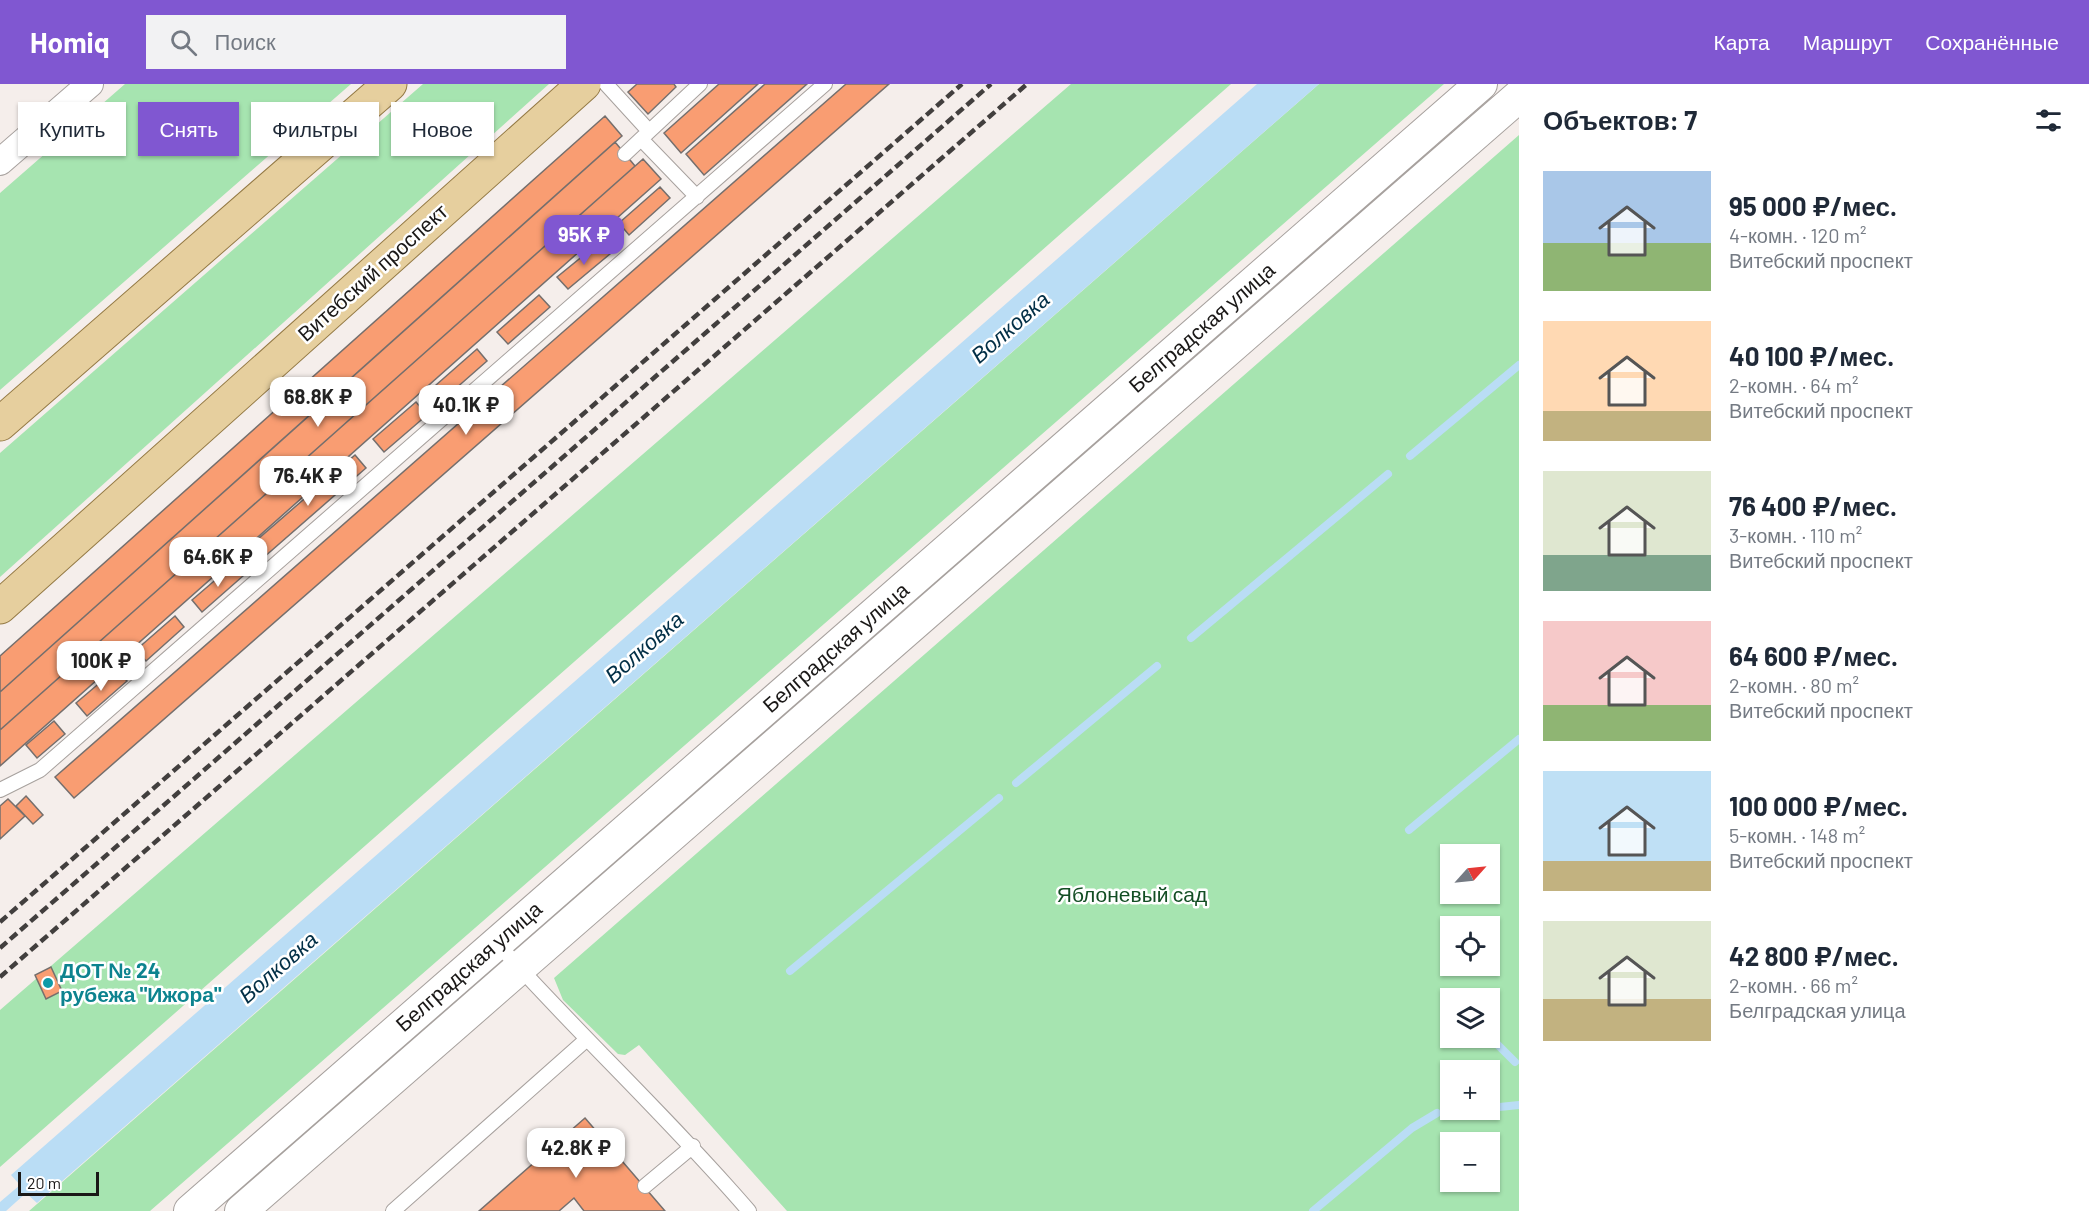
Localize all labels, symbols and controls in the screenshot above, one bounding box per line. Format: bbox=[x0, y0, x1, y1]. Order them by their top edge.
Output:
search box bbox=[146, 15, 566, 69]
text: Homiq bbox=[30, 25, 110, 59]
icon: search bbox=[167, 26, 200, 59]
text: Поиск bbox=[215, 28, 276, 54]
text: Карта bbox=[1714, 29, 1770, 54]
text: Маршрут bbox=[1803, 29, 1892, 54]
text: Сохранённые bbox=[1925, 29, 2059, 54]
chip: Купить bbox=[18, 102, 126, 156]
chip: Снять bbox=[138, 102, 239, 156]
chip: Фильтры bbox=[251, 102, 379, 156]
chip: Новое bbox=[391, 102, 494, 156]
text: Объектов: 7 bbox=[1543, 104, 1697, 135]
icon: filters bbox=[2032, 104, 2065, 137]
text: 95 000 ₽/мес. bbox=[1729, 190, 1897, 221]
icon: home bbox=[1591, 195, 1663, 267]
street label: Витебский проспект bbox=[292, 198, 452, 346]
pin: 95K ₽ bbox=[542, 215, 626, 266]
text: 95K ₽ bbox=[558, 222, 610, 246]
text: 4-комн. · 120 m² bbox=[1729, 223, 1867, 247]
text: Витебский проспект bbox=[1729, 248, 1913, 272]
street label: Белградская улица bbox=[1123, 256, 1279, 397]
water label: Волковка bbox=[965, 285, 1054, 367]
text: 40 100 ₽/мес. bbox=[1729, 340, 1894, 371]
icon: home bbox=[1591, 345, 1663, 417]
text: 2-комн. · 64 m² bbox=[1729, 373, 1859, 397]
pin: 68.8K ₽ bbox=[263, 377, 373, 428]
text: 68.8K ₽ bbox=[284, 384, 352, 408]
pin: 40.1K ₽ bbox=[411, 385, 521, 436]
text: 40.1K ₽ bbox=[433, 392, 499, 416]
text: Витебский проспект bbox=[1729, 398, 1913, 422]
pin: 76.4K ₽ bbox=[253, 456, 363, 507]
text: 76.4K ₽ bbox=[274, 463, 342, 487]
text: 76 400 ₽/мес. bbox=[1729, 490, 1897, 521]
icon: home bbox=[1591, 495, 1663, 567]
text: 3-комн. · 110 m² bbox=[1729, 523, 1862, 547]
pin: 64.6K ₽ bbox=[163, 537, 273, 588]
text: 64.6K ₽ bbox=[183, 544, 253, 568]
text: Витебский проспект bbox=[1729, 548, 1913, 572]
street label: Белградская улица bbox=[757, 576, 913, 717]
water label: Волковка bbox=[599, 605, 688, 687]
text: 64 600 ₽/мес. bbox=[1729, 640, 1898, 671]
pin: 100K ₽ bbox=[52, 641, 150, 692]
icon: home bbox=[1591, 645, 1663, 717]
text: 100K ₽ bbox=[71, 648, 131, 672]
text: 2-комн. · 80 m² bbox=[1729, 673, 1859, 697]
text: Витебский проспект bbox=[1729, 698, 1913, 722]
text: 100 000 ₽/мес. bbox=[1729, 790, 1908, 821]
icon: home bbox=[1591, 795, 1663, 867]
text: 5-комн. · 148 m² bbox=[1729, 823, 1865, 847]
north arrow bbox=[1440, 844, 1500, 904]
map controls bbox=[1440, 844, 1500, 1192]
text: Витебский проспект bbox=[1729, 848, 1913, 872]
park label: Яблоневый сад bbox=[1057, 881, 1207, 906]
street label: Белградская улица bbox=[390, 895, 546, 1036]
button: locate bbox=[1440, 916, 1500, 976]
water label: Волковка bbox=[233, 925, 322, 1007]
text: 42 800 ₽/мес. bbox=[1729, 940, 1899, 971]
icon: home bbox=[1591, 945, 1663, 1017]
place label: ДОТ № 24 рубежа "Ижора" bbox=[60, 957, 222, 1006]
text: 2-комн. · 66 m² bbox=[1729, 973, 1858, 997]
marker: ДОТ № 24 рубежа "Ижора" bbox=[41, 976, 55, 990]
button: layers bbox=[1440, 988, 1500, 1048]
text: Белградская улица bbox=[1729, 998, 1906, 1022]
button: + bbox=[1440, 1060, 1500, 1120]
pin: 42.8K ₽ bbox=[521, 1128, 631, 1179]
button: − bbox=[1440, 1132, 1500, 1192]
text: 42.8K ₽ bbox=[541, 1135, 611, 1159]
scale bar bbox=[18, 1169, 99, 1196]
text: 20 m bbox=[27, 1173, 61, 1192]

